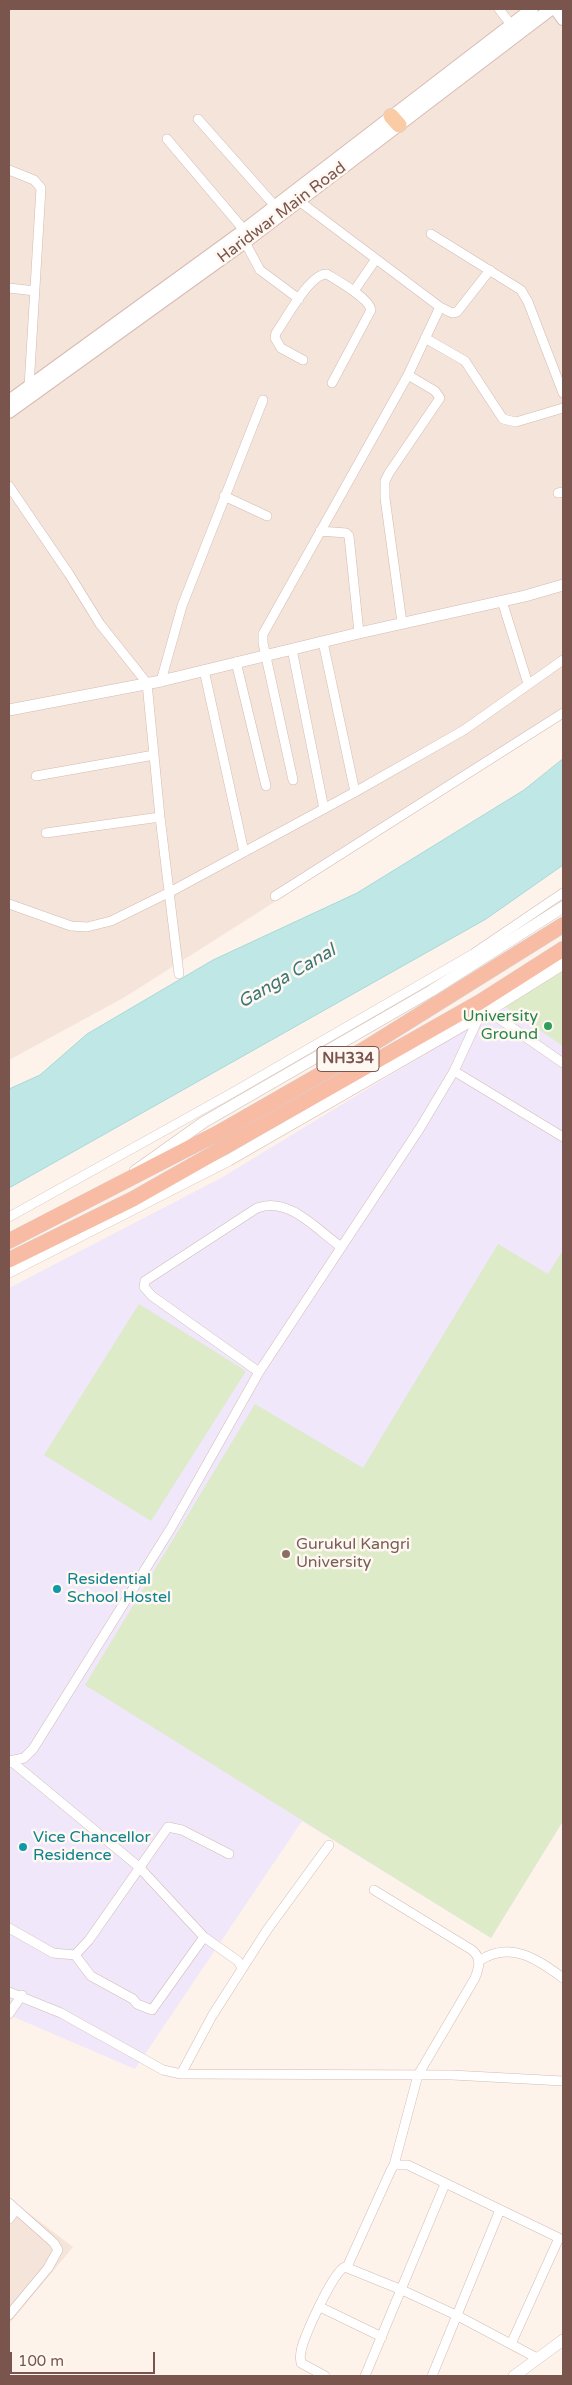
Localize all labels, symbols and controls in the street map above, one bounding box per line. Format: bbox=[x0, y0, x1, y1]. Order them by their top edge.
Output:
street label: Haridwar Main Road bbox=[214, 158, 350, 268]
water label: Ganga Canal bbox=[234, 940, 340, 1014]
place label: University Ground bbox=[463, 1007, 538, 1045]
marker: University Ground bbox=[542, 1020, 554, 1032]
road number: NH334 bbox=[317, 1046, 379, 1072]
place label: Gurukul Kangri University bbox=[296, 1535, 410, 1573]
marker: Gurukul Kangri University bbox=[280, 1548, 292, 1560]
place label: Residential School Hostel bbox=[67, 1570, 171, 1608]
marker: Residential School Hostel bbox=[51, 1583, 63, 1595]
place label: Vice Chancellor Residence bbox=[33, 1828, 151, 1866]
marker: Vice Chancellor Residence bbox=[17, 1841, 29, 1853]
scale bar bbox=[12, 2342, 158, 2374]
text: 100 m bbox=[18, 2352, 64, 2370]

